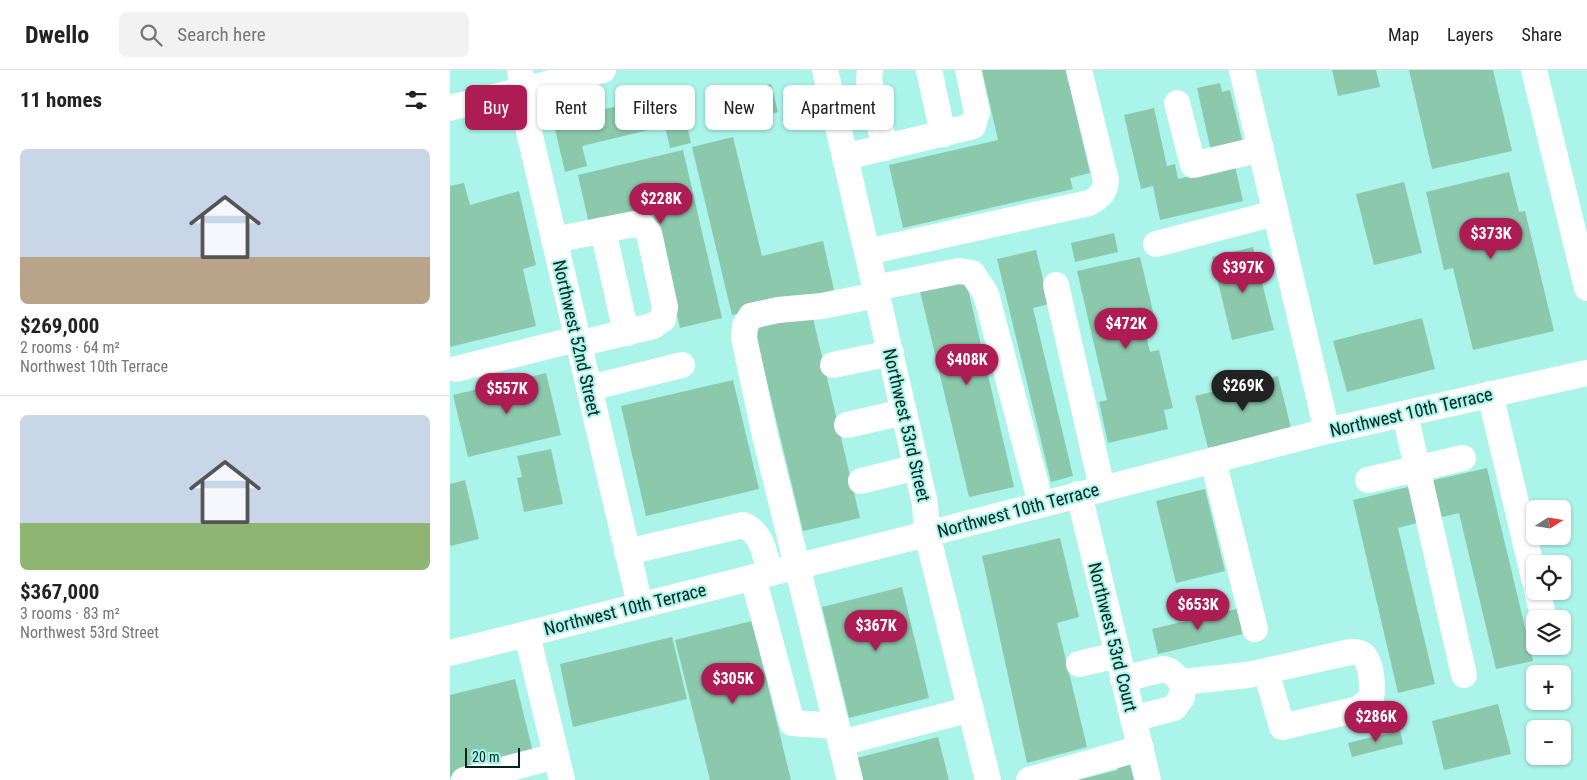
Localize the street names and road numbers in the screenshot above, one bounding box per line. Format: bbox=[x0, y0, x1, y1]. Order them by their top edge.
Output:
street label: Northwest 52nd Street bbox=[549, 258, 605, 418]
street label: Northwest 53rd Street bbox=[879, 347, 935, 503]
street label: Northwest 10th Terrace bbox=[1328, 383, 1494, 441]
street label: Northwest 10th Terrace bbox=[935, 478, 1101, 542]
street label: Northwest 53rd Court bbox=[1084, 560, 1142, 714]
street label: Northwest 10th Terrace bbox=[542, 579, 708, 639]

